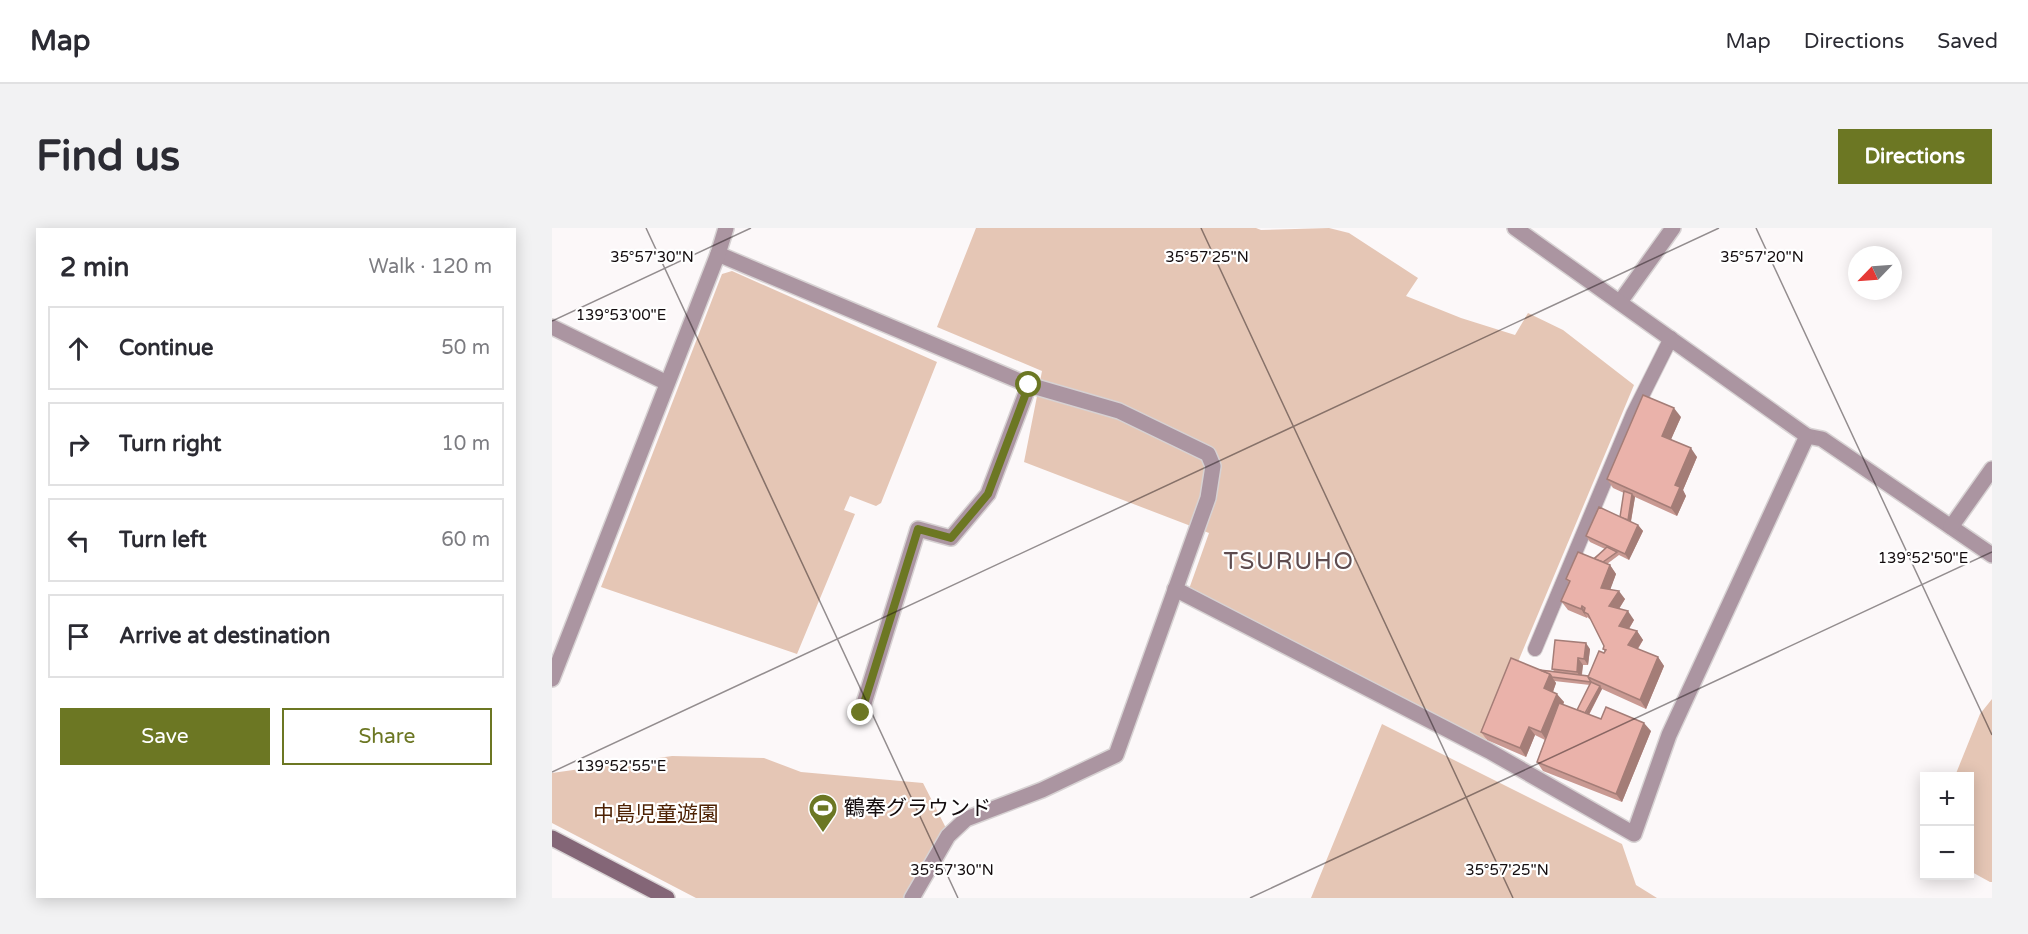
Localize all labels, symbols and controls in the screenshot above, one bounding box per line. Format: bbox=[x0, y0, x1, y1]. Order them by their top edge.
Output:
text: Map bbox=[30, 24, 90, 58]
text: Map bbox=[1725, 29, 1771, 54]
text: Directions bbox=[1804, 29, 1904, 54]
text: Saved bbox=[1937, 29, 1998, 54]
button: Directions bbox=[1838, 129, 1992, 184]
text: Find us bbox=[36, 131, 180, 182]
north arrow bbox=[1848, 246, 1902, 300]
text: 35°57'30"N bbox=[610, 248, 694, 266]
text: 35°57'25"N bbox=[1165, 248, 1249, 266]
text: 35°57'20"N bbox=[1720, 248, 1804, 266]
text: 2 min bbox=[60, 252, 129, 283]
text: Walk · 120 m bbox=[369, 255, 492, 279]
text: 139°53'00"E bbox=[576, 306, 666, 324]
icon: ahead bbox=[62, 332, 95, 365]
text: Continue bbox=[119, 335, 214, 361]
text: 50 m bbox=[441, 336, 490, 360]
route start bbox=[1015, 371, 1041, 397]
icon: right bbox=[62, 428, 95, 461]
text: Turn right bbox=[119, 431, 221, 457]
text: 10 m bbox=[441, 432, 490, 456]
icon: left bbox=[62, 524, 95, 557]
text: Turn left bbox=[119, 527, 207, 553]
text: 60 m bbox=[441, 528, 490, 552]
district label: TSURUHO bbox=[1224, 547, 1354, 576]
text: 139°52'50"E bbox=[1878, 549, 1968, 567]
icon: arrive bbox=[62, 620, 95, 653]
text: Arrive at destination bbox=[119, 623, 330, 649]
route end bbox=[847, 699, 873, 725]
button: Save bbox=[60, 708, 270, 765]
button: Share bbox=[282, 708, 492, 765]
text: 139°52'55"E bbox=[576, 757, 666, 775]
map controls bbox=[1920, 772, 1974, 880]
button: + bbox=[1920, 772, 1974, 826]
sports icon: 鶴奉グラウンド bbox=[807, 792, 839, 834]
place label: 鶴奉グラウンド bbox=[844, 796, 991, 821]
park label: 中島児童遊園 bbox=[593, 802, 719, 827]
button: − bbox=[1920, 826, 1974, 880]
text: 35°57'30"N bbox=[910, 861, 994, 879]
text: 35°57'25"N bbox=[1465, 861, 1549, 879]

